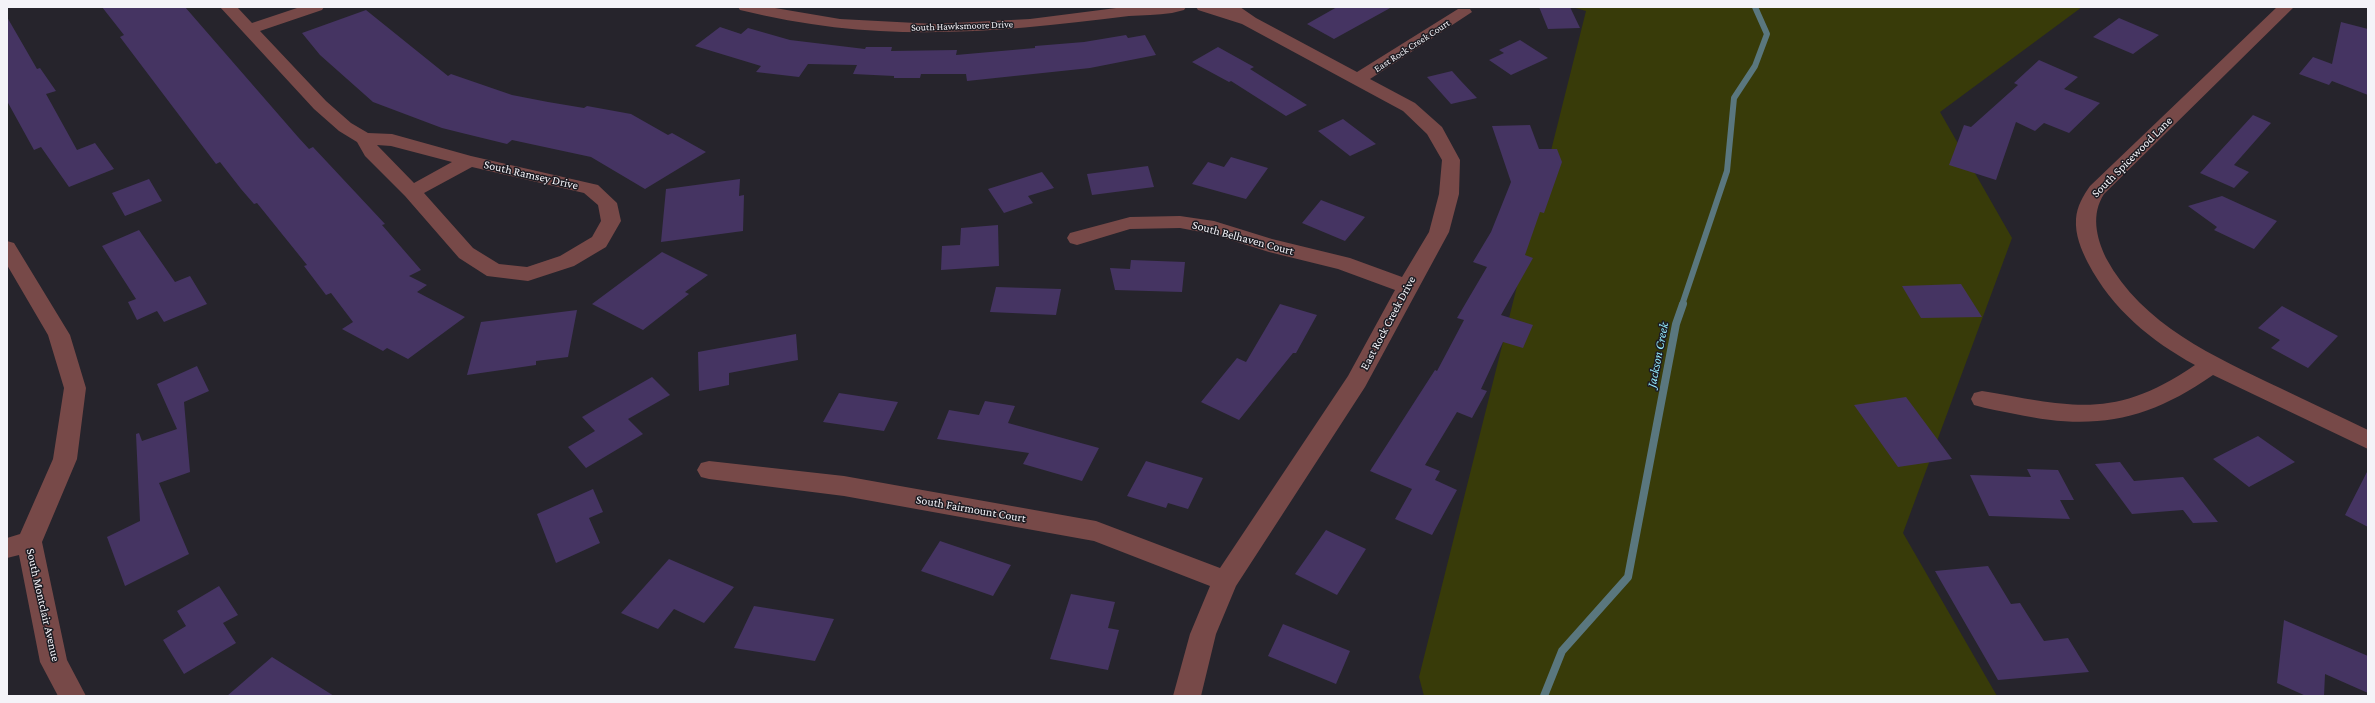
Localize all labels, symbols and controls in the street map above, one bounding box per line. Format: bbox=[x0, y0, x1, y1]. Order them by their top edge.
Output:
street label: East Rock Creek Court bbox=[1372, 17, 1452, 75]
street label: South Hawksmoore Drive bbox=[911, 18, 1013, 34]
street label: South Spicewood Lane bbox=[2089, 114, 2175, 200]
street label: South Ramsey Drive bbox=[483, 157, 579, 193]
street label: South Belhaven Court bbox=[1191, 218, 1295, 258]
street label: East Rock Creek Drive bbox=[1357, 274, 1419, 372]
water label: Jackson Creek bbox=[1644, 321, 1672, 389]
street label: South Fairmount Court bbox=[915, 492, 1027, 526]
street label: South Montclair Avenue bbox=[23, 547, 63, 663]

